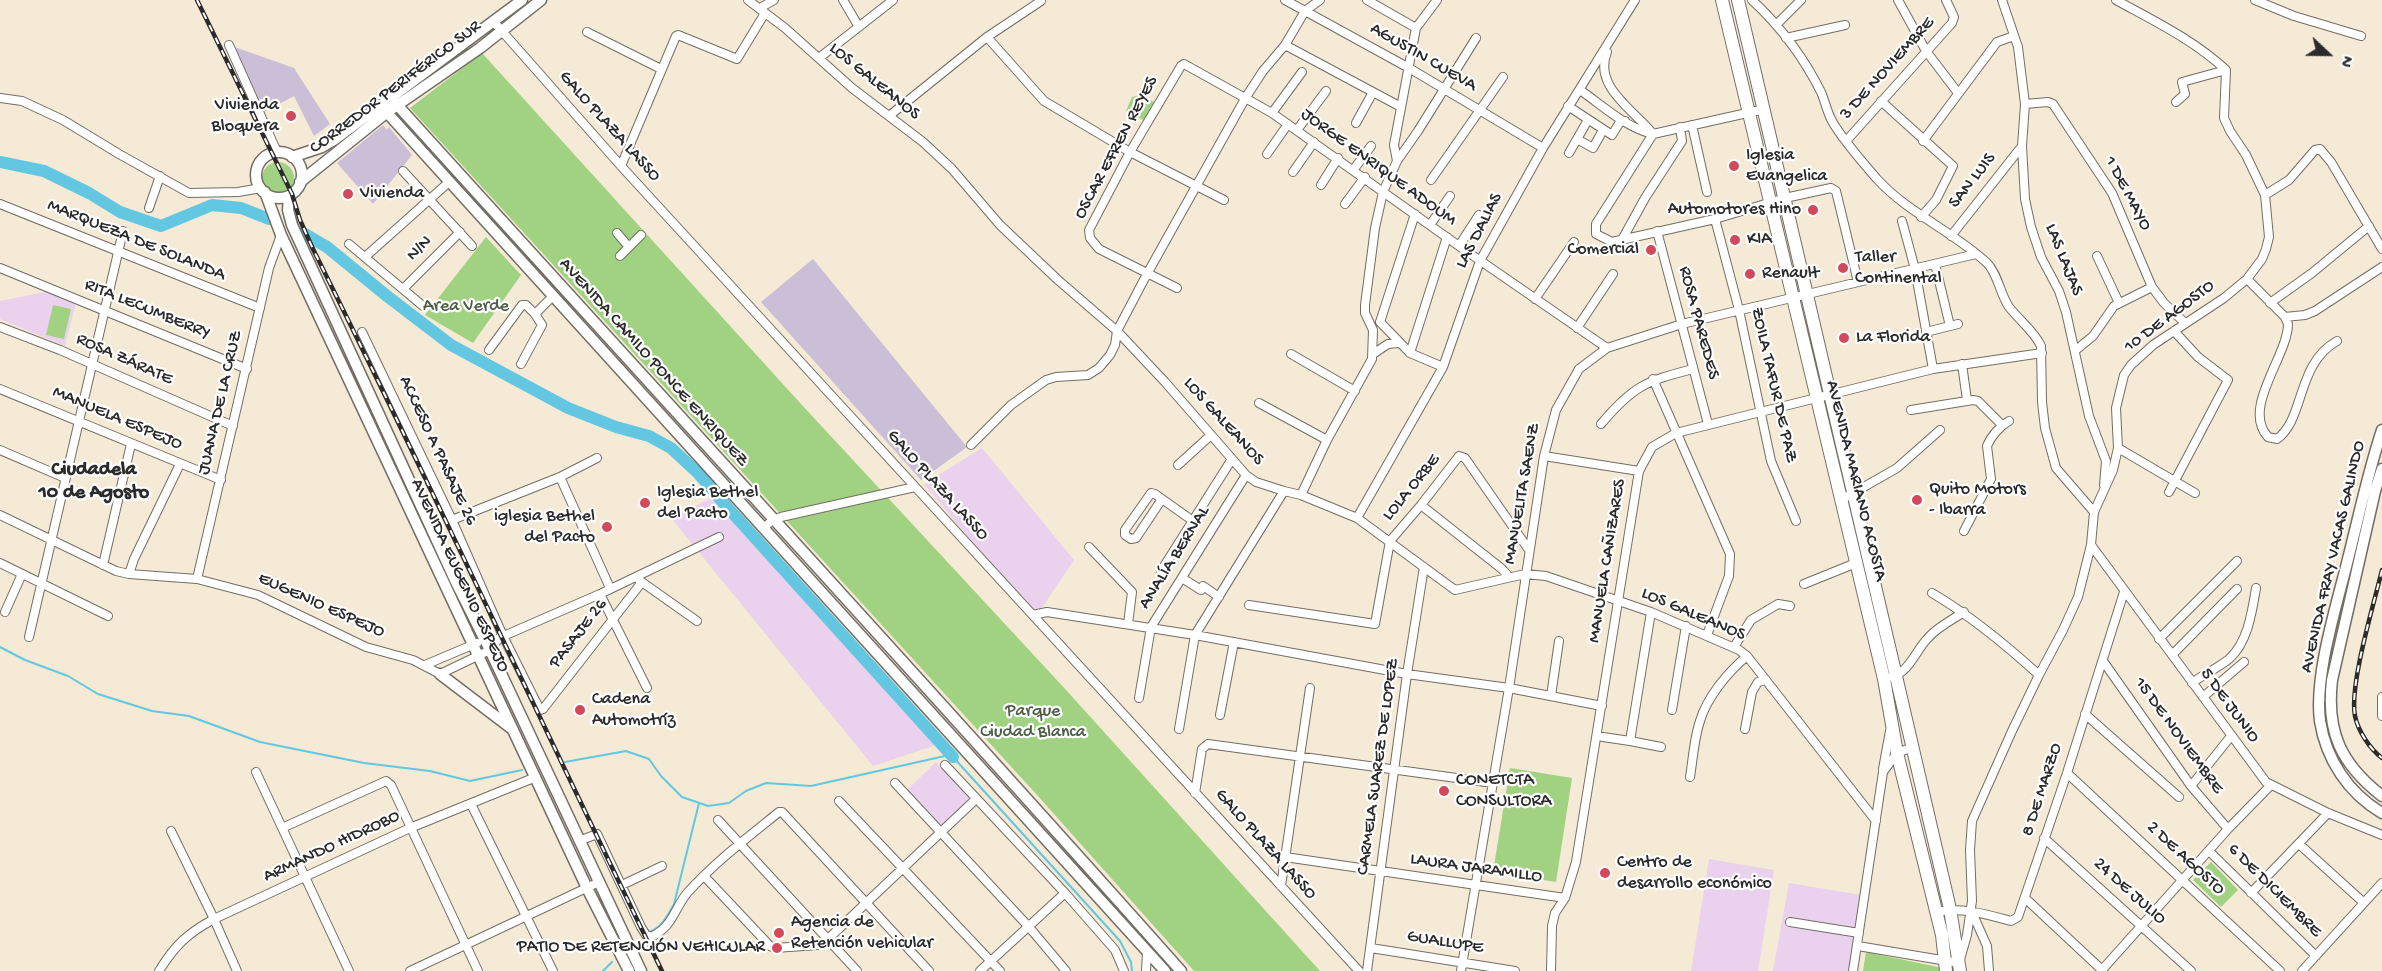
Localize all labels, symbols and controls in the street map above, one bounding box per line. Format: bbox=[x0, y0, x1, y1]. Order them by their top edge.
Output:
street label: 3 DE NOVIEMBRE bbox=[1836, 13, 1940, 125]
street label: CORREDOR PERIFÉRICO SUR bbox=[306, 16, 486, 160]
street label: AGUSTIN CUEVA bbox=[1366, 19, 1480, 97]
north arrow bbox=[2298, 24, 2358, 84]
street label: LOS GALEANOS bbox=[824, 39, 924, 125]
text: N bbox=[2334, 53, 2356, 69]
street label: GALO PLAZA LASSO bbox=[553, 67, 665, 187]
street label: OSCAR EFREN REYES bbox=[1070, 73, 1164, 223]
place label: Vivienda Bloquera bbox=[212, 95, 279, 138]
street label: JORGE ENRIQUE ADOUM bbox=[1296, 104, 1460, 232]
marker: Vivienda Bloquera bbox=[284, 109, 298, 123]
place label: Iglesia Evangelica bbox=[1746, 145, 1827, 188]
street label: SAN LUIS bbox=[1945, 149, 2001, 213]
street label: 1 DE MAYO bbox=[2098, 153, 2156, 235]
marker: Iglesia Evangelica bbox=[1727, 159, 1741, 173]
place label: Vivienda bbox=[360, 183, 424, 205]
marker: Vivienda bbox=[341, 187, 355, 201]
street label: LAS DALIAS bbox=[1452, 190, 1508, 272]
street label: MARQUEZA DE SOLANDA bbox=[44, 195, 228, 287]
place label: Automotores Hino bbox=[1668, 199, 1801, 221]
marker: Automotores Hino bbox=[1806, 203, 1820, 217]
street label: LAS LAJAS bbox=[2039, 221, 2087, 299]
place label: KIA bbox=[1747, 229, 1772, 251]
street label: N/N bbox=[403, 232, 437, 266]
marker: KIA bbox=[1728, 233, 1742, 247]
place label: Comercial bbox=[1567, 239, 1639, 261]
marker: Comercial bbox=[1644, 243, 1658, 257]
place label: Taller Continental bbox=[1855, 247, 1942, 290]
street label: AVENIDA CAMILO PONCE ENRIQUEZ bbox=[554, 254, 752, 472]
marker: Taller Continental bbox=[1836, 261, 1850, 275]
place label: Renault bbox=[1762, 263, 1819, 285]
street label: ROSA PAREDES bbox=[1673, 264, 1723, 382]
marker: Renault bbox=[1743, 267, 1757, 281]
street label: RITA LECUMBERRY bbox=[81, 275, 213, 345]
street label: 10 DE AGOSTO bbox=[2120, 276, 2220, 358]
park label: Area Verde bbox=[423, 296, 509, 318]
street label: ZOILA TAFUR DE PAZ bbox=[1745, 305, 1801, 465]
place label: La Florida bbox=[1856, 327, 1930, 349]
street label: ROSA ZÁRATE bbox=[72, 329, 176, 391]
street label: JUANA DE LA CRUZ bbox=[194, 329, 248, 477]
marker: La Florida bbox=[1837, 331, 1851, 345]
street label: ACCESO A PASAJE 26 bbox=[393, 373, 481, 529]
street label: LOS GALEANOS bbox=[1178, 373, 1268, 471]
street label: AVENIDA MARIANO ACOSTA bbox=[1820, 378, 1890, 584]
street label: MANUELA ESPEJO bbox=[49, 382, 185, 456]
street label: MANUELITA SAENZ bbox=[1500, 422, 1546, 566]
street label: GALO PLAZA LASSO bbox=[881, 426, 993, 546]
street label: AVENIDA FRAY VACAS GALINDO bbox=[2297, 439, 2371, 675]
street label: LOLA ORBE bbox=[1379, 450, 1445, 526]
district label: Ciudadela 10 de Agosto bbox=[39, 459, 149, 506]
street label: AVENIDA EUGENIO ESPEJO bbox=[405, 476, 513, 676]
street label: MANUELA CAÑIZARES bbox=[1584, 478, 1632, 644]
place label: Quito Motors - Ibarra bbox=[1929, 479, 2026, 522]
place label: Iglesia Bethel del Pacto bbox=[657, 482, 758, 524]
marker: Quito Motors - Ibarra bbox=[1910, 493, 1924, 507]
marker: Iglesia Bethel del Pacto bbox=[638, 496, 652, 510]
street label: ANALÍA BERNAL bbox=[1135, 502, 1215, 614]
place label: iglesia Bethel del Pacto bbox=[494, 506, 595, 548]
marker: iglesia Bethel del Pacto bbox=[600, 520, 614, 534]
street label: EUGENIO ESPEJO bbox=[254, 568, 388, 644]
street label: LOS GALEANOS bbox=[1638, 583, 1748, 647]
street label: PASAJE 26 bbox=[545, 595, 613, 673]
street label: CARMELA SUAREZ DE LOPEZ bbox=[1353, 657, 1405, 877]
street label: 5 DE JUNIO bbox=[2194, 664, 2264, 748]
street label: 15 DE NOVIEMBRE bbox=[2129, 674, 2227, 798]
place label: Cadena Automotríz bbox=[592, 689, 675, 732]
park label: Parque Ciudad Blanca bbox=[980, 701, 1086, 744]
marker: Cadena Automotríz bbox=[573, 703, 587, 717]
street label: 8 DE MARZO bbox=[2018, 741, 2068, 839]
place label: CONETCTA CONSULTORA bbox=[1456, 770, 1551, 812]
marker: CONETCTA CONSULTORA bbox=[1437, 784, 1451, 798]
street label: GALO PLAZA LASSO bbox=[1209, 785, 1321, 905]
street label: ARMANDO HIDROBO bbox=[260, 806, 404, 888]
street label: 2 DE AGOSTO bbox=[2141, 817, 2229, 901]
street label: 6 DE DICIEMBRE bbox=[2222, 839, 2326, 943]
street label: LAURA JARAMILLO bbox=[1409, 849, 1543, 889]
place label: Centro de desarrollo económico bbox=[1617, 852, 1772, 894]
street label: 24 DE JULIO bbox=[2088, 854, 2170, 930]
marker: Centro de desarrollo económico bbox=[1598, 866, 1612, 880]
place label: Agencia de Retención vehicular bbox=[791, 912, 933, 954]
marker: Agencia de Retención vehicular bbox=[772, 926, 786, 940]
street label: GUALLUPE bbox=[1405, 926, 1485, 960]
place label: PATIO DE RETENCIÓN VEHICULAR bbox=[517, 937, 765, 959]
marker: PATIO DE RETENCIÓN VEHICULAR bbox=[770, 941, 784, 955]

